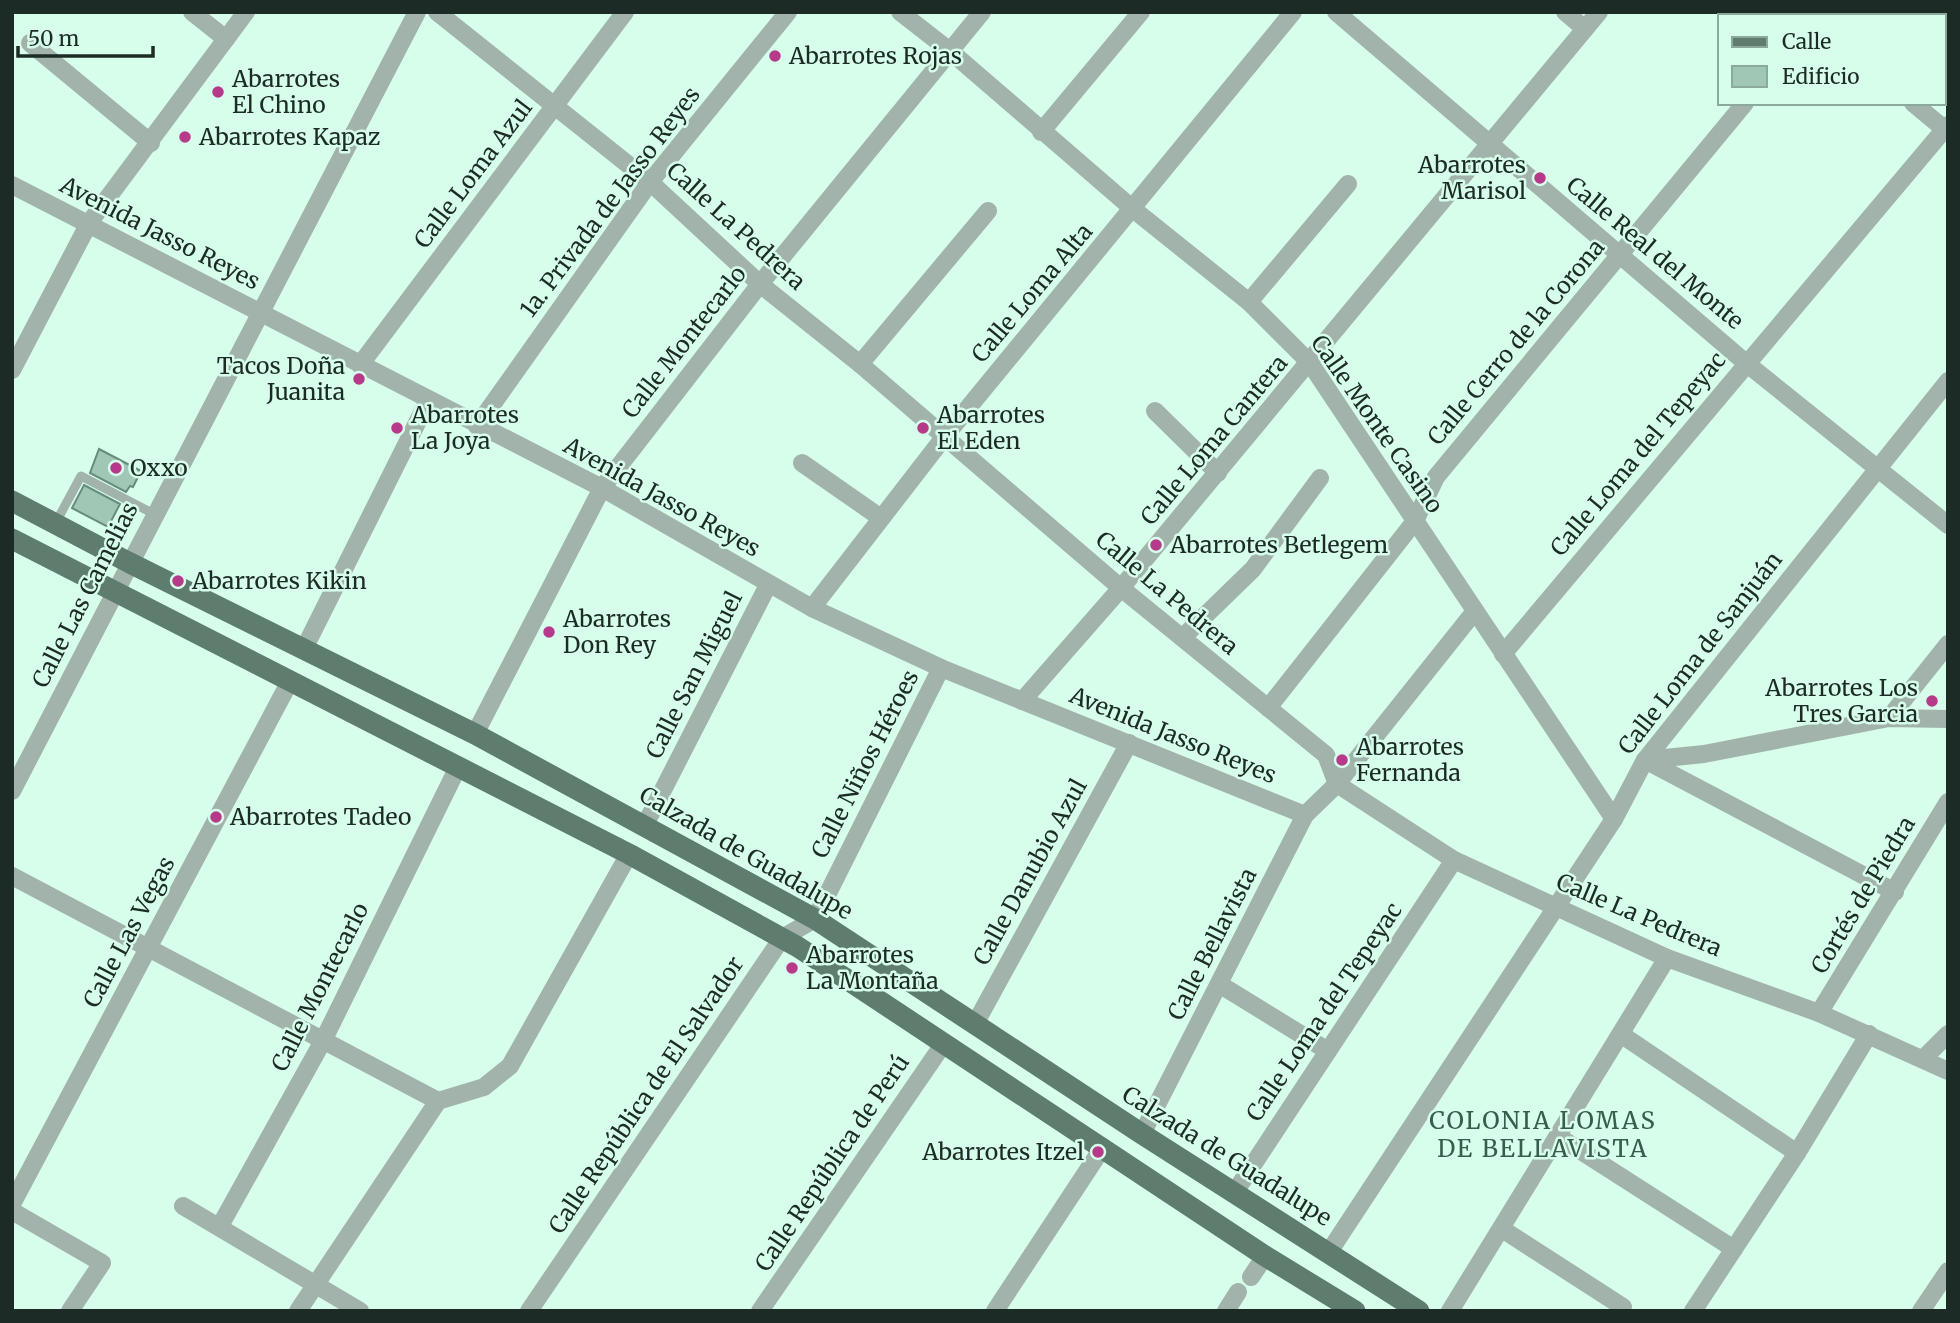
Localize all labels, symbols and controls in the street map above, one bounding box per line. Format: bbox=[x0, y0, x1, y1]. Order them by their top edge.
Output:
scale bar bbox=[18, 14, 152, 58]
legend bbox=[1718, 14, 1946, 105]
text: 50 m bbox=[28, 25, 79, 52]
text: Calle bbox=[1782, 28, 1831, 55]
place label: Abarrotes Rojas bbox=[788, 41, 962, 70]
marker: Abarrotes Rojas bbox=[767, 48, 783, 64]
text: Edificio bbox=[1782, 63, 1859, 90]
place label: Abarrotes El Chino bbox=[231, 64, 340, 119]
street label: 1a. Privada de Jasso Reyes bbox=[513, 81, 706, 323]
marker: Abarrotes El Chino bbox=[210, 84, 226, 100]
street label: Calle Loma Azul bbox=[407, 94, 538, 254]
place label: Abarrotes Kapaz bbox=[198, 122, 380, 151]
marker: Abarrotes Kapaz bbox=[177, 129, 193, 145]
place label: Abarrotes Marisol bbox=[1417, 150, 1526, 205]
street label: Calle La Pedrera bbox=[661, 156, 812, 296]
street label: Avenida Jasso Reyes bbox=[55, 169, 265, 295]
marker: Abarrotes Marisol bbox=[1532, 170, 1548, 186]
street label: Calle Real del Monte bbox=[1561, 170, 1750, 335]
street label: Calle Loma Alta bbox=[965, 217, 1098, 368]
street label: Calle Cerro de la Corona bbox=[1421, 233, 1610, 451]
street label: Calle Montecarlo bbox=[615, 260, 752, 424]
street label: Calle Monte Casino bbox=[1305, 329, 1450, 518]
street label: Calle Loma del Tepeyac bbox=[1544, 346, 1732, 562]
street label: Calle Loma Cantera bbox=[1134, 349, 1293, 531]
place label: Tacos Doña Juanita bbox=[217, 351, 345, 406]
marker: Tacos Doña Juanita bbox=[351, 371, 367, 387]
place label: Abarrotes La Joya bbox=[410, 400, 519, 455]
place label: Abarrotes El Eden bbox=[936, 400, 1045, 455]
marker: Abarrotes La Joya bbox=[389, 420, 405, 436]
marker: Abarrotes El Eden bbox=[915, 420, 931, 436]
street label: Avenida Jasso Reyes bbox=[558, 430, 766, 563]
place label: Oxxo bbox=[130, 453, 188, 482]
marker: Oxxo bbox=[108, 460, 124, 476]
street label: Calle Las Camelias bbox=[25, 497, 144, 692]
street label: Calle La Pedrera bbox=[1090, 525, 1244, 661]
place label: Abarrotes Betlegem bbox=[1169, 530, 1388, 559]
marker: Abarrotes Betlegem bbox=[1148, 537, 1164, 553]
street label: Calle Loma de Sanjuán bbox=[1611, 546, 1788, 760]
place label: Abarrotes Kikin bbox=[191, 566, 367, 595]
marker: Abarrotes Kikin bbox=[170, 573, 186, 589]
street label: Calle San Miguel bbox=[639, 586, 748, 763]
place label: Abarrotes Don Rey bbox=[562, 604, 671, 659]
marker: Abarrotes Don Rey bbox=[541, 624, 557, 640]
street label: Calle Niños Héroes bbox=[805, 665, 924, 863]
place label: Abarrotes Los Tres Garcia bbox=[1764, 673, 1918, 728]
street label: Avenida Jasso Reyes bbox=[1065, 679, 1281, 789]
marker: Abarrotes Los Tres Garcia bbox=[1924, 693, 1940, 709]
place label: Abarrotes Fernanda bbox=[1355, 732, 1464, 787]
marker: Abarrotes Fernanda bbox=[1334, 752, 1350, 768]
street label: Calle Danubio Azul bbox=[966, 774, 1093, 970]
street label: Calzada de Guadalupe bbox=[634, 780, 858, 926]
place label: Abarrotes Tadeo bbox=[229, 802, 411, 831]
marker: Abarrotes Tadeo bbox=[208, 809, 224, 825]
street label: Cortés de Piedra bbox=[1804, 811, 1921, 979]
street label: Calle Las Vegas bbox=[77, 851, 181, 1012]
street label: Calle Bellavista bbox=[1161, 863, 1262, 1025]
street label: Calle La Pedrera bbox=[1552, 867, 1726, 962]
street label: Calle Loma del Tepeyac bbox=[1240, 897, 1408, 1127]
street label: Calle Montecarlo bbox=[265, 898, 375, 1076]
place label: Abarrotes La Montaña bbox=[805, 940, 939, 995]
street label: Calle República de El Salvador bbox=[542, 951, 749, 1239]
marker: Abarrotes La Montaña bbox=[784, 960, 800, 976]
street label: Calle República de Perú bbox=[748, 1049, 915, 1277]
street label: Calzada de Guadalupe bbox=[1117, 1079, 1337, 1232]
district label: COLONIA LOMAS DE BELLAVISTA bbox=[1429, 1105, 1657, 1164]
place label: Abarrotes Itzel bbox=[921, 1137, 1084, 1166]
marker: Abarrotes Itzel bbox=[1090, 1144, 1106, 1160]

